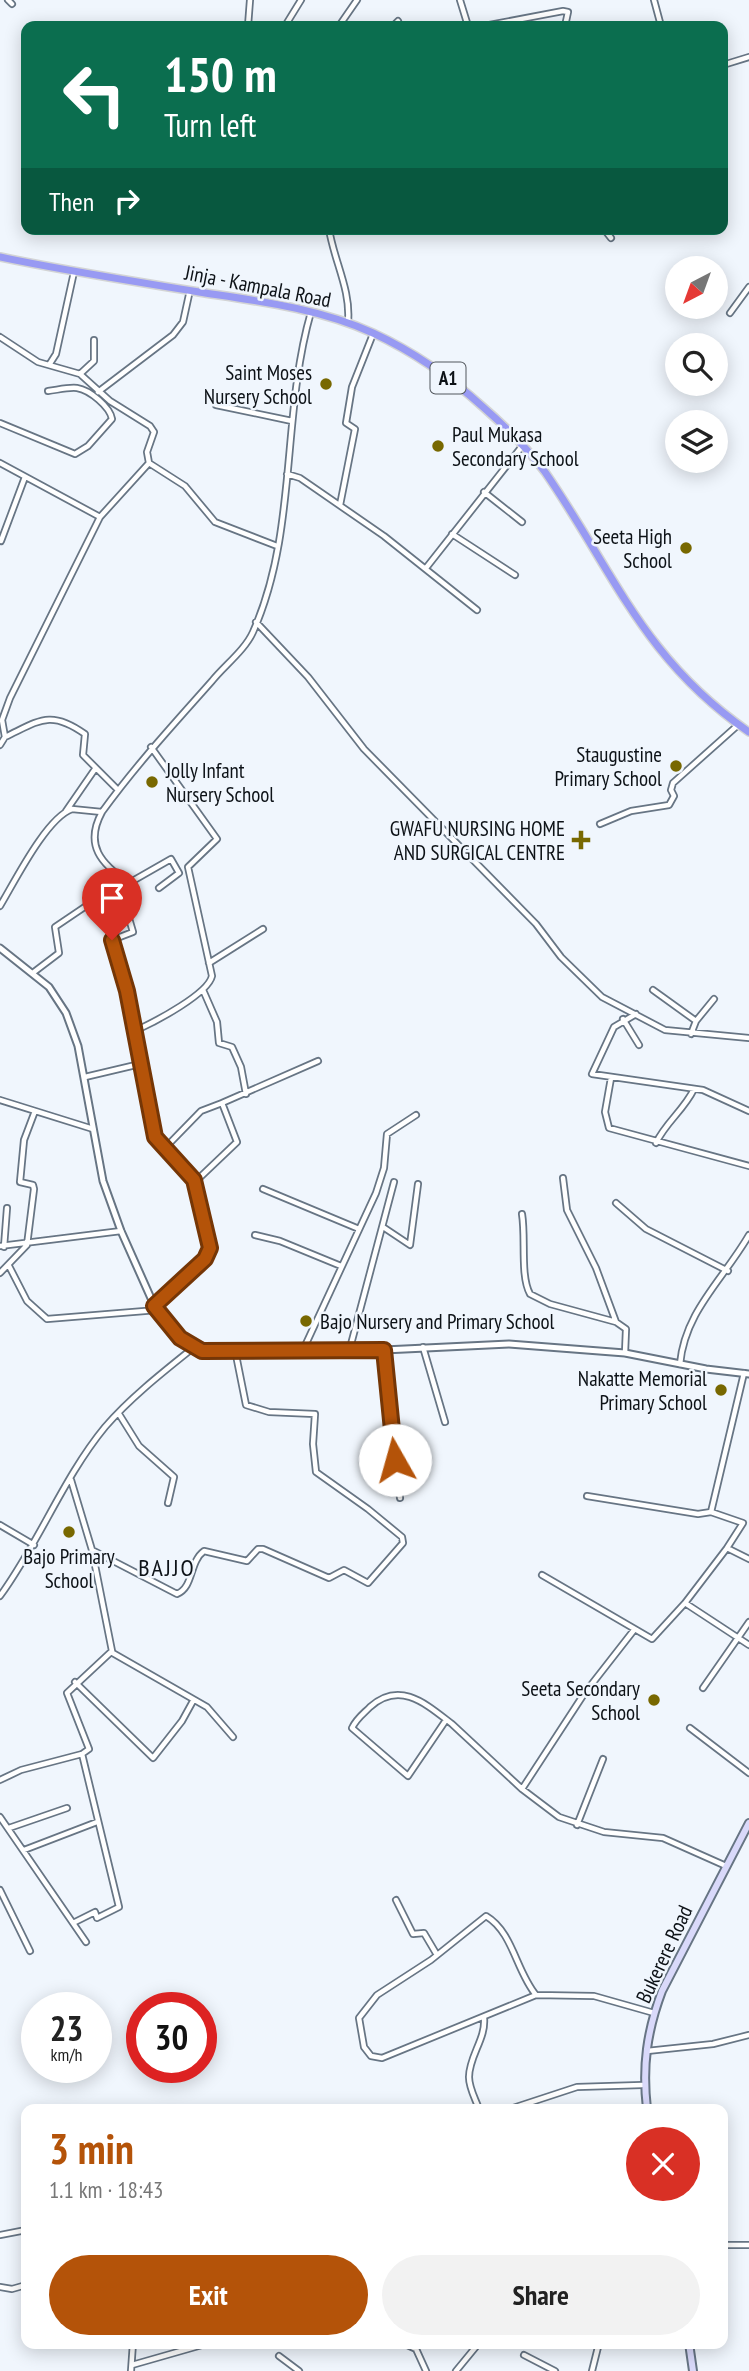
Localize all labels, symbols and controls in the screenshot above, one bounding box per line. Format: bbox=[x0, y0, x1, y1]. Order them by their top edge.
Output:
text: 150 m bbox=[164, 42, 277, 106]
icon: left bbox=[49, 49, 140, 140]
text: Turn left bbox=[164, 104, 256, 146]
icon: right bbox=[108, 182, 146, 220]
text: Then bbox=[49, 185, 94, 218]
north arrow bbox=[665, 256, 728, 318]
map controls bbox=[665, 256, 728, 473]
street label: Jinja - Kampala Road bbox=[182, 258, 333, 313]
button: search bbox=[665, 333, 728, 396]
place label: Saint Moses Nursery School bbox=[204, 359, 312, 410]
road number: A1 bbox=[430, 362, 466, 394]
marker: Saint Moses Nursery School bbox=[318, 376, 334, 392]
button: layers bbox=[665, 410, 728, 473]
place label: Paul Mukasa Secondary School bbox=[452, 421, 579, 472]
marker: Paul Mukasa Secondary School bbox=[430, 438, 446, 454]
place label: Seeta High School bbox=[593, 523, 672, 574]
marker: Seeta High School bbox=[678, 540, 694, 556]
place label: Staugustine Primary School bbox=[554, 741, 662, 792]
place label: Jolly Infant Nursery School bbox=[165, 757, 274, 808]
marker: Staugustine Primary School bbox=[668, 758, 684, 774]
marker: Jolly Infant Nursery School bbox=[144, 774, 160, 790]
place label: GWAFU NURSING HOME AND SURGICAL CENTRE bbox=[390, 815, 565, 866]
marker: GWAFU NURSING HOME AND SURGICAL CENTRE bbox=[571, 830, 591, 850]
pin bbox=[82, 868, 142, 940]
icon: arrive bbox=[93, 879, 131, 917]
place label: Bajo Nursery and Primary School bbox=[320, 1308, 555, 1335]
marker: Bajo Nursery and Primary School bbox=[298, 1313, 314, 1329]
place label: Nakatte Memorial Primary School bbox=[578, 1365, 707, 1416]
marker: Nakatte Memorial Primary School bbox=[713, 1382, 729, 1398]
position arrow bbox=[358, 1423, 432, 1497]
marker: Bajo Primary School bbox=[61, 1524, 77, 1540]
place label: Bajo Primary School bbox=[23, 1543, 115, 1594]
district label: BAJJO bbox=[138, 1552, 196, 1583]
place label: Seeta Secondary School bbox=[521, 1675, 640, 1726]
marker: Seeta Secondary School bbox=[646, 1692, 662, 1708]
street label: Bukerere Road bbox=[630, 1901, 698, 2007]
speed limit sign: 30 bbox=[126, 1992, 217, 2083]
text: 23 bbox=[50, 2005, 83, 2051]
text: km/h bbox=[51, 2043, 82, 2066]
text: 3 min bbox=[49, 2121, 134, 2176]
button: close bbox=[626, 2127, 700, 2201]
text: 1.1 km · 18:43 bbox=[49, 2175, 163, 2204]
button: Exit bbox=[49, 2255, 368, 2335]
button: Share bbox=[382, 2255, 700, 2335]

